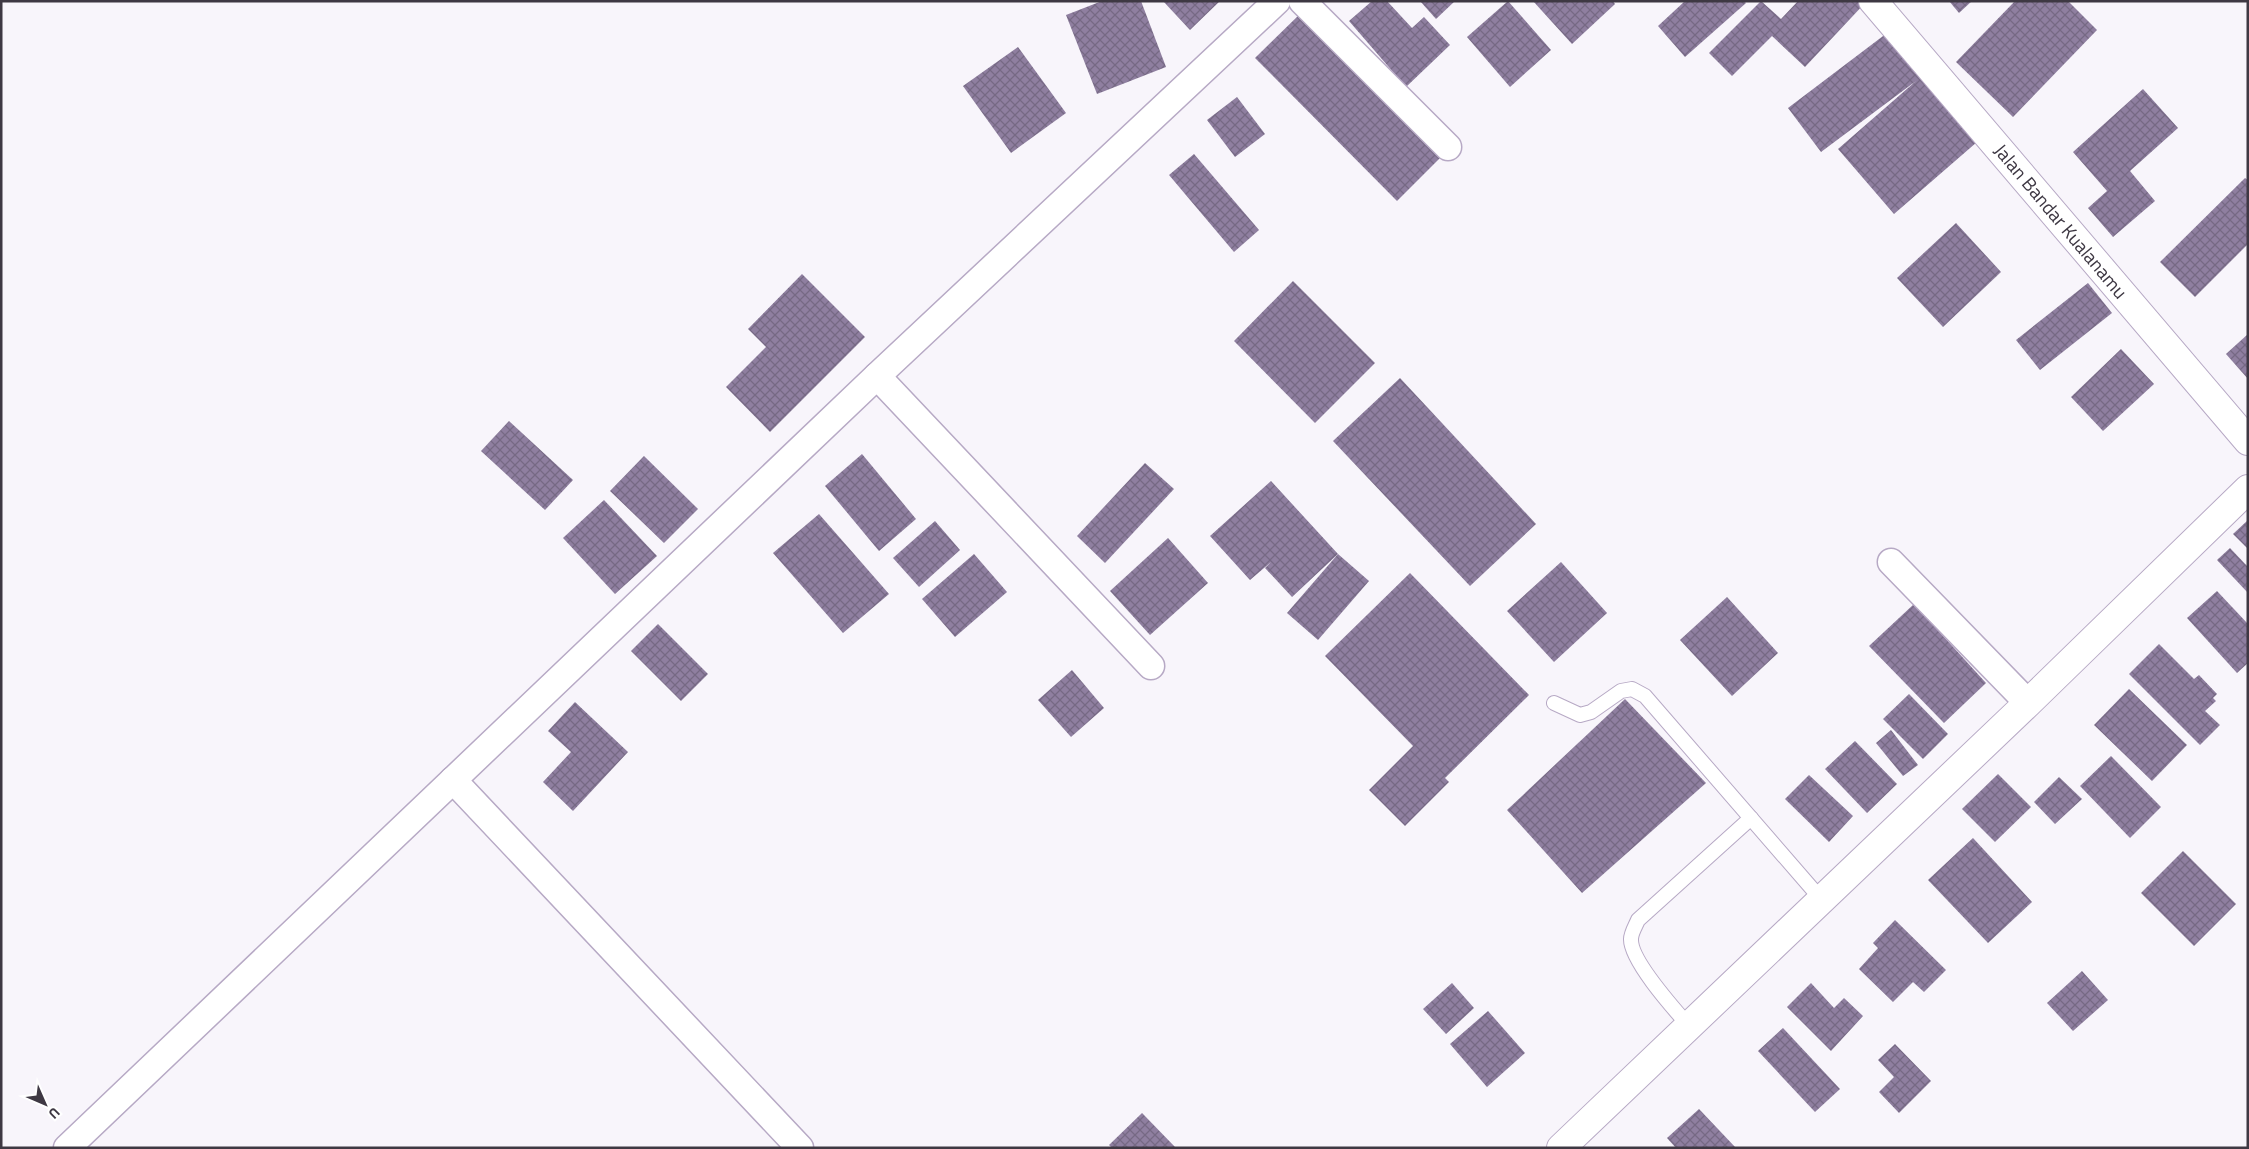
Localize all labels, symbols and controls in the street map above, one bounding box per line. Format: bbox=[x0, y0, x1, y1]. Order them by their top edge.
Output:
street label: Jalan Bandar Kualanamu bbox=[1988, 137, 2135, 305]
north arrow bbox=[20, 1079, 70, 1129]
text: U bbox=[44, 1103, 65, 1124]

